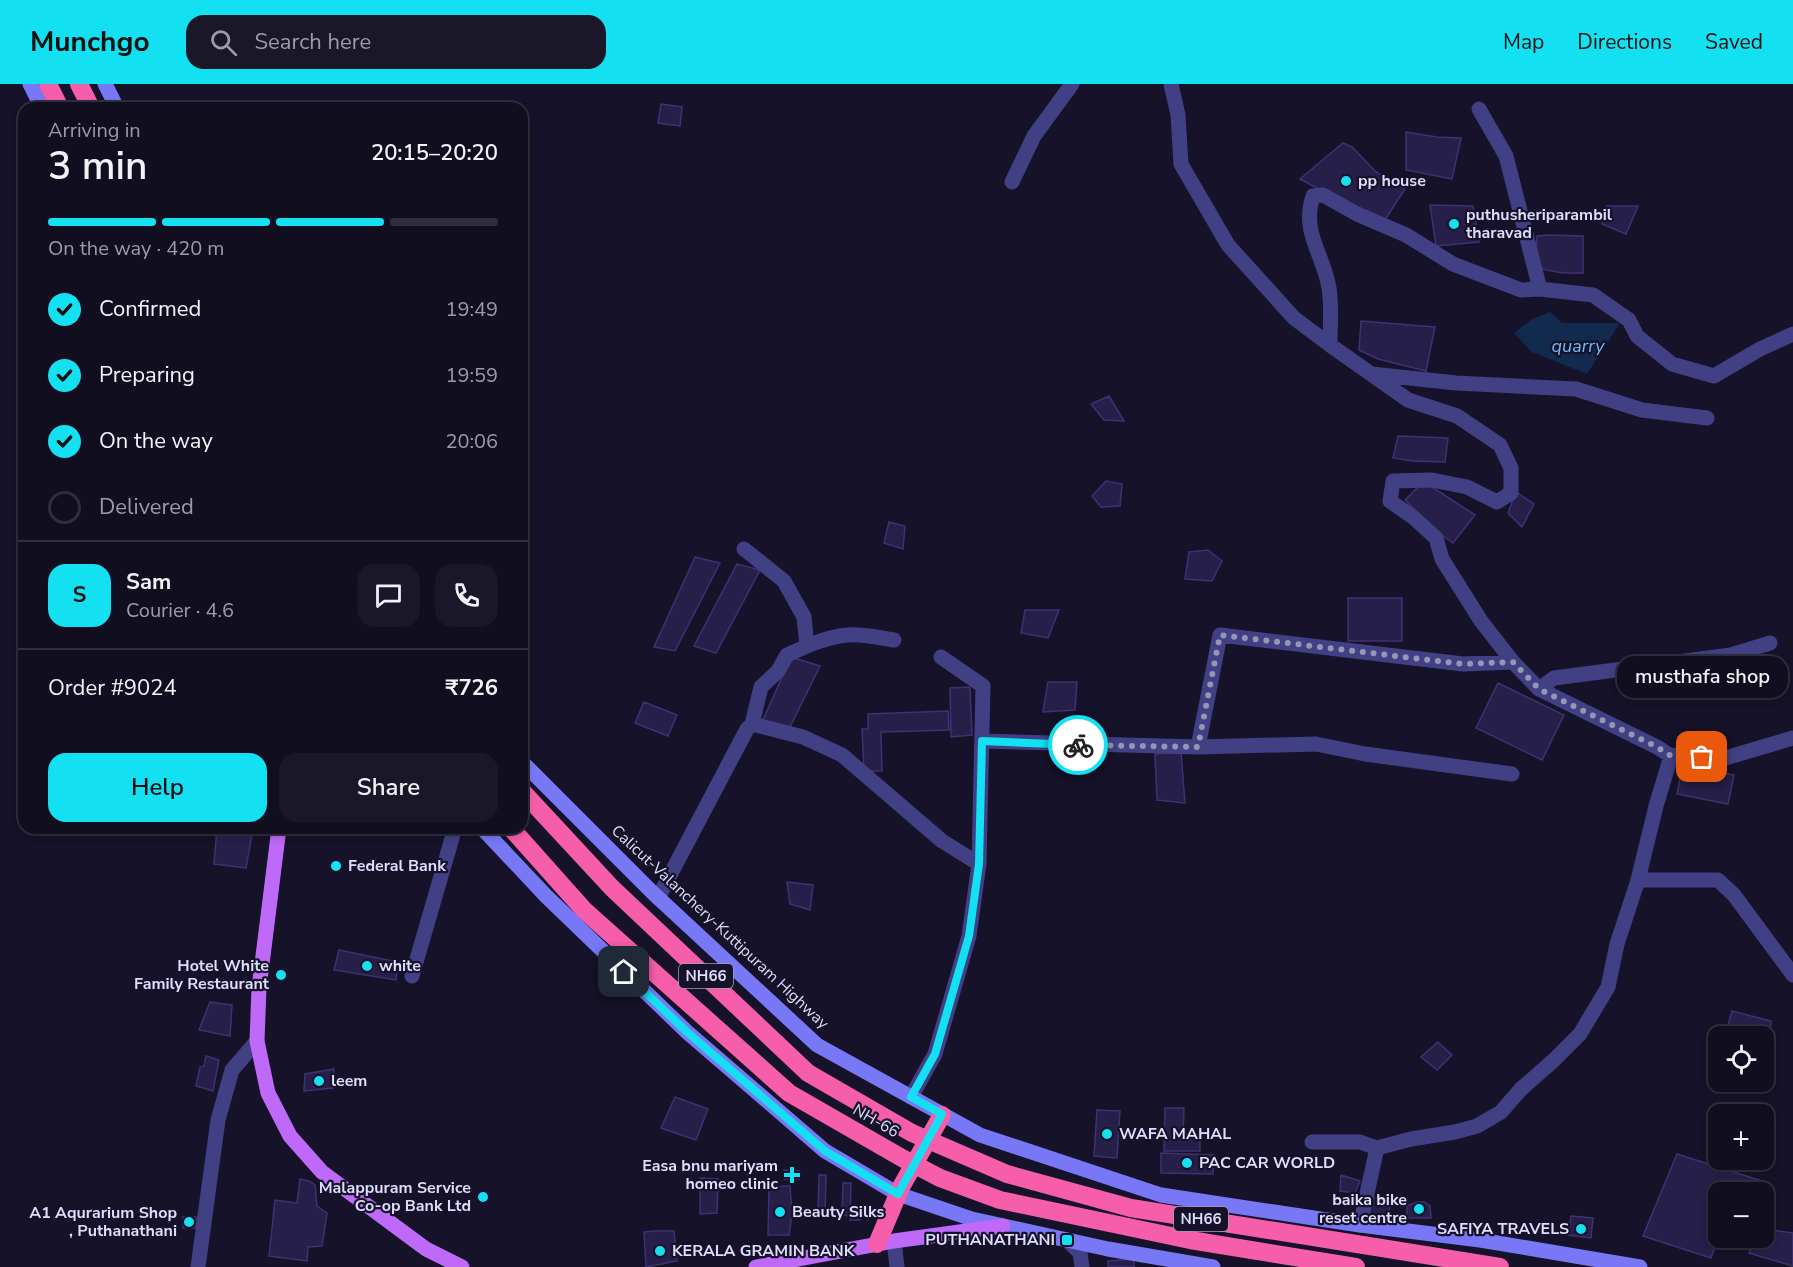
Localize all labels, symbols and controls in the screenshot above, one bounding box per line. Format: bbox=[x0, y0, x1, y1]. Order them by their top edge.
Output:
search box bbox=[186, 15, 606, 69]
text: Munchgo bbox=[30, 23, 150, 61]
icon: search bbox=[207, 26, 240, 59]
text: Search here bbox=[255, 27, 371, 57]
text: Map bbox=[1503, 28, 1544, 56]
text: Directions bbox=[1577, 28, 1672, 56]
text: Saved bbox=[1705, 28, 1763, 56]
text: Arriving in bbox=[48, 117, 141, 144]
text: 20:15–20:20 bbox=[371, 138, 498, 168]
text: 3 min bbox=[48, 140, 147, 193]
place label: pp house bbox=[1358, 170, 1426, 192]
marker: pp house bbox=[1339, 174, 1353, 188]
place label: puthusheriparambil tharavad bbox=[1466, 204, 1612, 244]
marker: puthusheriparambil tharavad bbox=[1447, 217, 1461, 231]
text: On the way · 420 m bbox=[48, 235, 224, 262]
icon: check bbox=[48, 293, 81, 326]
text: Confirmed bbox=[99, 294, 201, 324]
text: 19:49 bbox=[445, 296, 498, 323]
water label: quarry bbox=[1552, 334, 1605, 358]
icon: check bbox=[48, 359, 81, 392]
text: Preparing bbox=[99, 360, 195, 390]
text: 19:59 bbox=[445, 362, 498, 389]
icon: check bbox=[48, 425, 81, 458]
text: On the way bbox=[99, 426, 213, 456]
text: 20:06 bbox=[445, 428, 498, 455]
text: Delivered bbox=[99, 492, 194, 522]
button: chat bbox=[357, 564, 420, 627]
button: phone bbox=[435, 564, 498, 627]
text: Sam bbox=[126, 567, 171, 597]
text: S bbox=[73, 580, 86, 610]
text: Courier · 4.6 bbox=[126, 597, 234, 624]
callout: musthafa shop bbox=[1616, 655, 1788, 697]
text: musthafa shop bbox=[1635, 663, 1770, 690]
text: Order #9024 bbox=[48, 673, 177, 703]
text: ₹726 bbox=[445, 673, 498, 703]
courier bbox=[1048, 715, 1108, 775]
icon: bike bbox=[1062, 729, 1095, 762]
pin bbox=[1676, 731, 1727, 782]
icon: bag bbox=[1685, 740, 1718, 773]
button: Help bbox=[48, 753, 267, 822]
button: Share bbox=[279, 753, 498, 822]
street label: Calicut-Valanchery-Kuttipuram Highway bbox=[606, 820, 834, 1034]
place label: Federal Bank bbox=[348, 855, 446, 877]
marker: Federal Bank bbox=[329, 859, 343, 873]
pin bbox=[598, 946, 649, 997]
place label: Hotel White Family Restaurant bbox=[134, 955, 270, 995]
place label: white bbox=[379, 955, 421, 977]
icon: home bbox=[607, 955, 640, 988]
marker: white bbox=[360, 959, 374, 973]
road number: NH66 bbox=[679, 964, 733, 988]
marker: Hotel White Family Restaurant bbox=[274, 968, 288, 982]
map controls bbox=[1708, 1026, 1774, 1248]
button: locate bbox=[1708, 1026, 1774, 1092]
place label: leem bbox=[331, 1070, 367, 1092]
marker: leem bbox=[312, 1074, 326, 1088]
street label: NH-66 bbox=[849, 1099, 903, 1143]
button: + bbox=[1708, 1104, 1774, 1170]
place label: WAFA MAHAL bbox=[1119, 1123, 1231, 1145]
marker: WAFA MAHAL bbox=[1100, 1127, 1114, 1141]
place label: PAC CAR WORLD bbox=[1199, 1152, 1335, 1174]
place label: Easa bnu mariyam homeo clinic bbox=[642, 1155, 778, 1195]
marker: PAC CAR WORLD bbox=[1180, 1156, 1194, 1170]
marker: Easa bnu mariyam homeo clinic bbox=[783, 1166, 801, 1184]
place label: Malappuram Service Co-op Bank Ltd bbox=[319, 1177, 471, 1217]
button: − bbox=[1708, 1182, 1774, 1248]
place label: baika bike reset centre bbox=[1319, 1189, 1407, 1229]
marker: Malappuram Service Co-op Bank Ltd bbox=[476, 1190, 490, 1204]
place label: Beauty Silks bbox=[792, 1201, 884, 1223]
place label: A1 Aqurarium Shop , Puthanathani bbox=[29, 1202, 177, 1242]
marker: baika bike reset centre bbox=[1412, 1202, 1426, 1216]
marker: Beauty Silks bbox=[773, 1205, 787, 1219]
road number: NH66 bbox=[1174, 1207, 1228, 1231]
marker: A1 Aqurarium Shop , Puthanathani bbox=[182, 1215, 196, 1229]
place label: SAFIYA TRAVELS bbox=[1437, 1218, 1569, 1240]
marker: SAFIYA TRAVELS bbox=[1574, 1222, 1588, 1236]
place label: PUTHANATHANI bbox=[925, 1229, 1055, 1251]
marker: PUTHANATHANI bbox=[1060, 1233, 1074, 1247]
place label: KERALA GRAMIN BANK bbox=[672, 1240, 856, 1262]
marker: KERALA GRAMIN BANK bbox=[653, 1244, 667, 1258]

